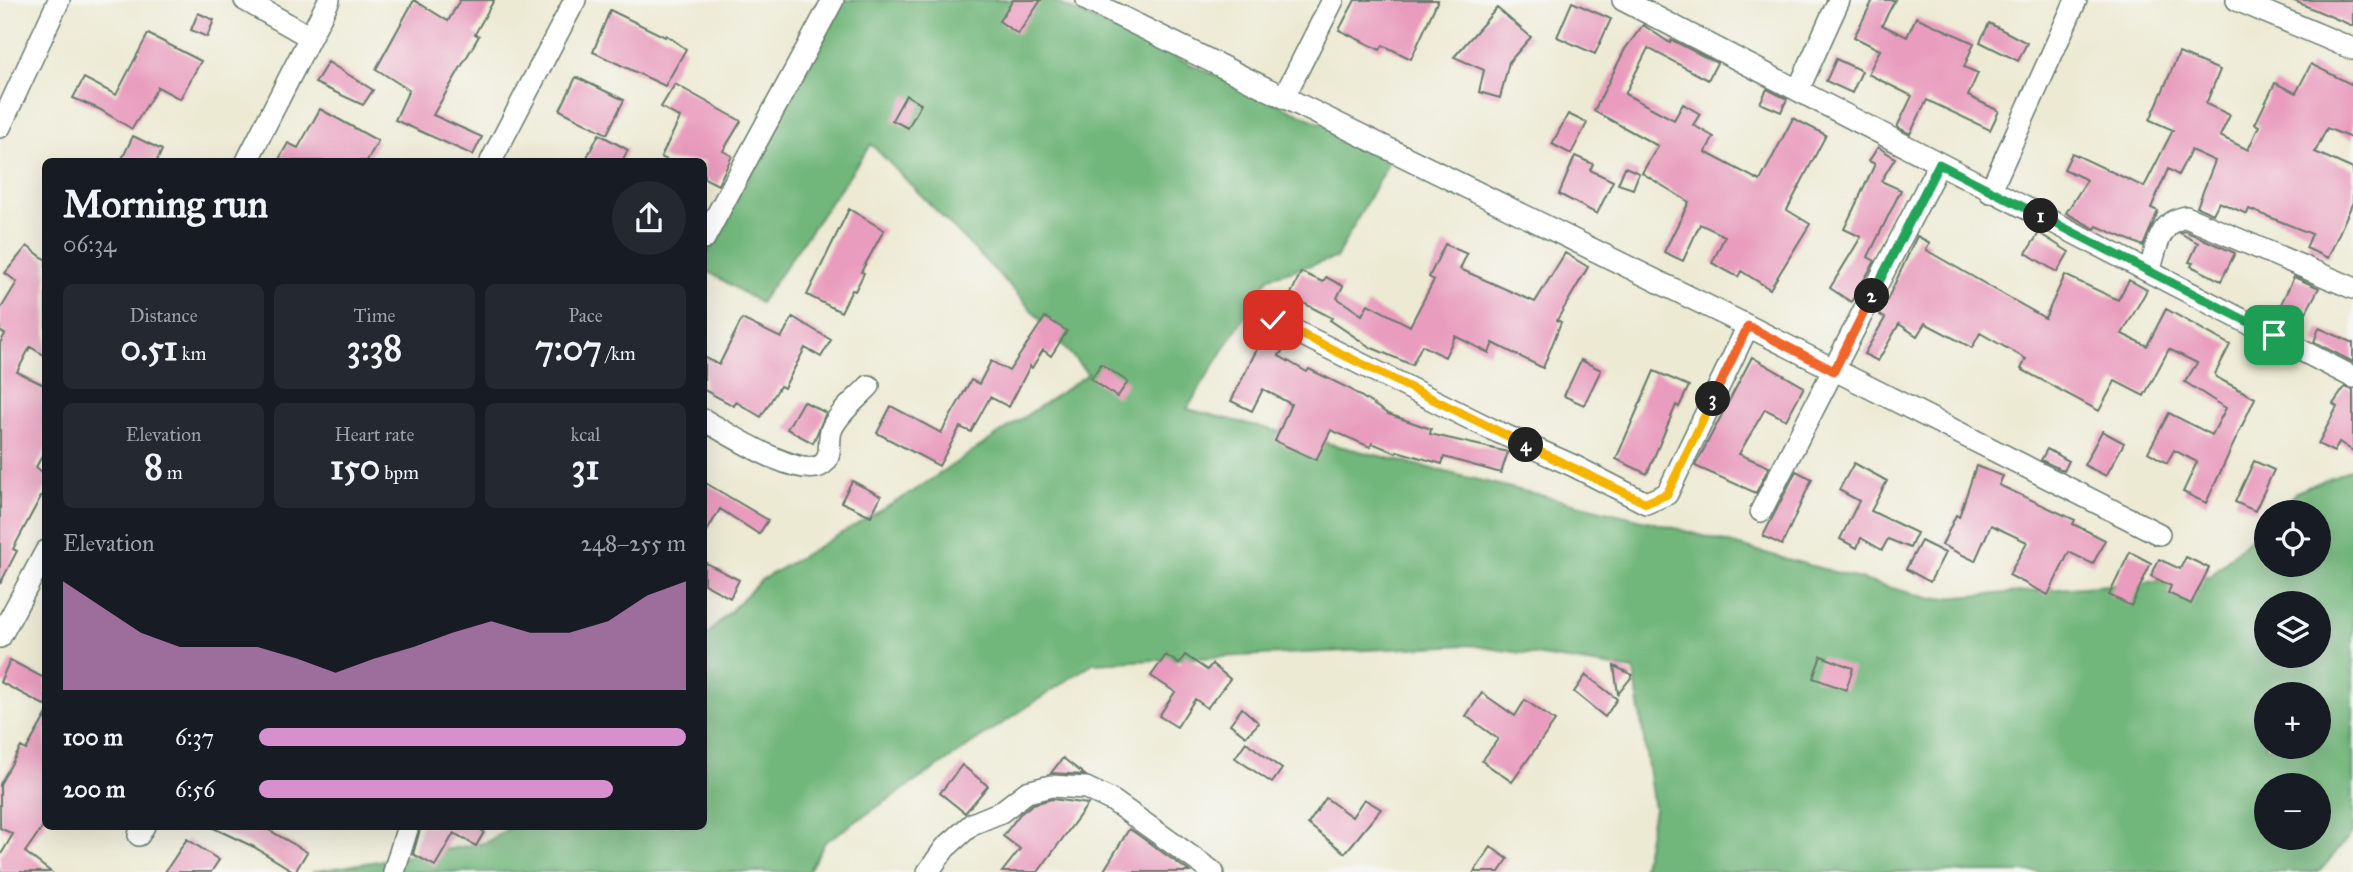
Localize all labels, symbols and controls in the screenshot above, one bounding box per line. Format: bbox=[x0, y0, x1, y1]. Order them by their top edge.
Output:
text: Morning run bbox=[63, 181, 268, 227]
button: share bbox=[612, 181, 686, 255]
pin: 1 bbox=[2024, 198, 2058, 234]
text: 1 bbox=[2037, 204, 2044, 227]
text: 06:34 bbox=[63, 230, 116, 258]
pin: 2 bbox=[1854, 278, 1890, 314]
text: 2 bbox=[1867, 284, 1876, 307]
pin bbox=[1243, 290, 1303, 350]
icon: check bbox=[1254, 301, 1292, 339]
text: Distance bbox=[129, 304, 198, 327]
text: Time bbox=[353, 304, 396, 327]
text: Pace bbox=[568, 304, 603, 327]
pin bbox=[2244, 305, 2304, 365]
icon: arrive bbox=[2255, 316, 2293, 354]
text: 0.51 bbox=[120, 327, 178, 370]
text: 3:38 bbox=[347, 327, 402, 370]
text: 7:07 bbox=[535, 327, 602, 370]
text: km bbox=[178, 342, 207, 365]
text: /km bbox=[602, 342, 636, 365]
pin: 3 bbox=[1696, 382, 1730, 416]
text: 3 bbox=[1709, 387, 1716, 410]
text: Elevation bbox=[126, 423, 201, 446]
text: Heart rate bbox=[335, 423, 414, 446]
text: kcal bbox=[571, 423, 600, 446]
pin: 4 bbox=[1508, 428, 1544, 462]
text: 4 bbox=[1520, 433, 1531, 456]
text: 8 bbox=[144, 446, 163, 489]
text: 150 bbox=[330, 446, 380, 489]
text: 31 bbox=[572, 446, 599, 489]
text: m bbox=[163, 461, 183, 484]
text: bpm bbox=[380, 461, 419, 484]
map controls bbox=[2254, 500, 2331, 850]
button: locate bbox=[2254, 500, 2331, 577]
text: Elevation bbox=[63, 529, 154, 557]
text: 248–255 m bbox=[581, 529, 686, 557]
button: layers bbox=[2254, 591, 2331, 668]
button: + bbox=[2254, 682, 2331, 759]
text: 100 m bbox=[63, 723, 123, 751]
text: 6:37 bbox=[175, 723, 214, 751]
button: − bbox=[2254, 773, 2331, 850]
text: 200 m bbox=[63, 775, 125, 803]
text: 6:56 bbox=[175, 775, 215, 803]

